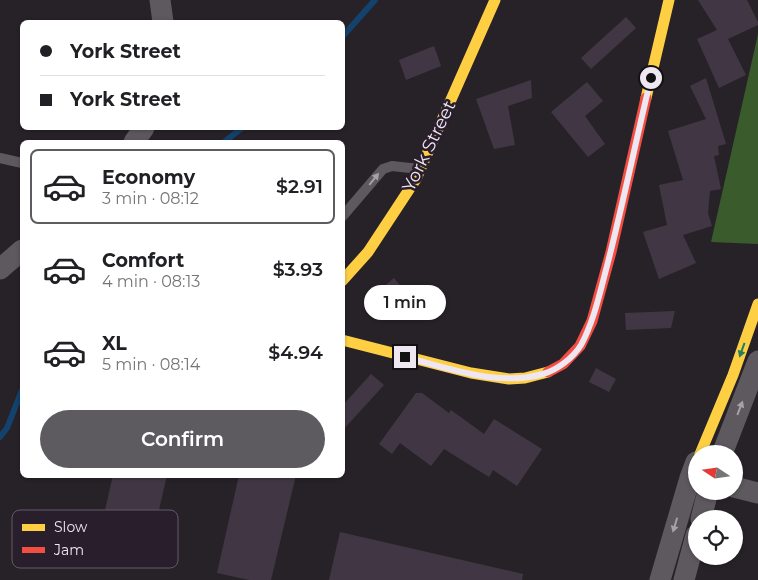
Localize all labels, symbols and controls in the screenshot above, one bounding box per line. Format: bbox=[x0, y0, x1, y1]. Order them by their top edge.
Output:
text: York Street bbox=[70, 40, 181, 63]
route start bbox=[640, 67, 662, 89]
text: York Street bbox=[70, 88, 181, 111]
street label: York Street bbox=[397, 97, 461, 195]
icon: car bbox=[42, 164, 87, 209]
text: Economy bbox=[102, 166, 195, 189]
one-way arrow bbox=[368, 173, 379, 186]
text: $2.91 bbox=[276, 175, 323, 198]
text: 3 min · 08:12 bbox=[102, 189, 199, 208]
icon: car bbox=[42, 247, 87, 292]
text: Comfort bbox=[102, 249, 184, 272]
text: $3.93 bbox=[273, 258, 323, 281]
text: 4 min · 08:13 bbox=[102, 272, 200, 291]
callout: 1 min bbox=[364, 284, 446, 320]
text: 1 min bbox=[384, 293, 426, 312]
icon: car bbox=[42, 330, 87, 375]
text: XL bbox=[102, 332, 127, 355]
text: $4.94 bbox=[268, 341, 323, 364]
one-way arrow bbox=[738, 343, 746, 358]
route end bbox=[394, 346, 416, 368]
text: 5 min · 08:14 bbox=[102, 355, 200, 374]
one-way arrow bbox=[737, 401, 744, 416]
button: Confirm bbox=[40, 410, 325, 468]
north arrow bbox=[688, 445, 742, 500]
map controls bbox=[688, 445, 743, 565]
legend bbox=[12, 510, 178, 568]
button: locate bbox=[688, 510, 743, 565]
one-way arrow bbox=[671, 517, 679, 532]
text: Slow bbox=[54, 518, 88, 536]
text: Jam bbox=[53, 541, 84, 559]

